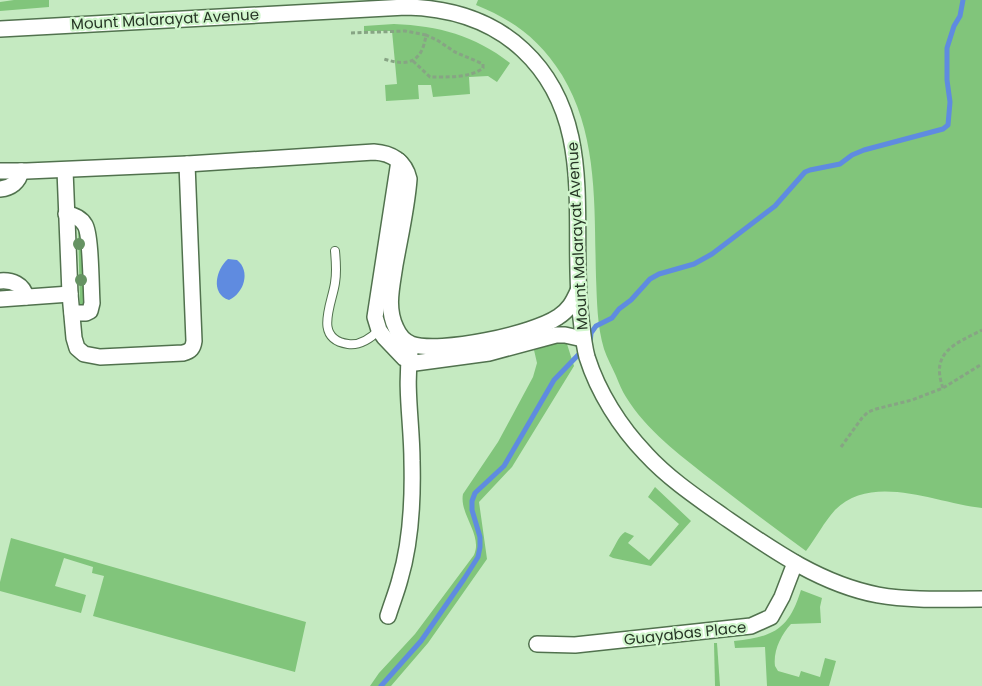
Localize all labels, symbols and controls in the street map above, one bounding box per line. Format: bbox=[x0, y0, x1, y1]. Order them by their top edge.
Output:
street label: Mount Malarayat Avenue bbox=[70, 4, 260, 34]
street label: Mount Malarayat Avenue bbox=[562, 141, 592, 331]
street label: Guayabas Place bbox=[623, 616, 747, 650]

